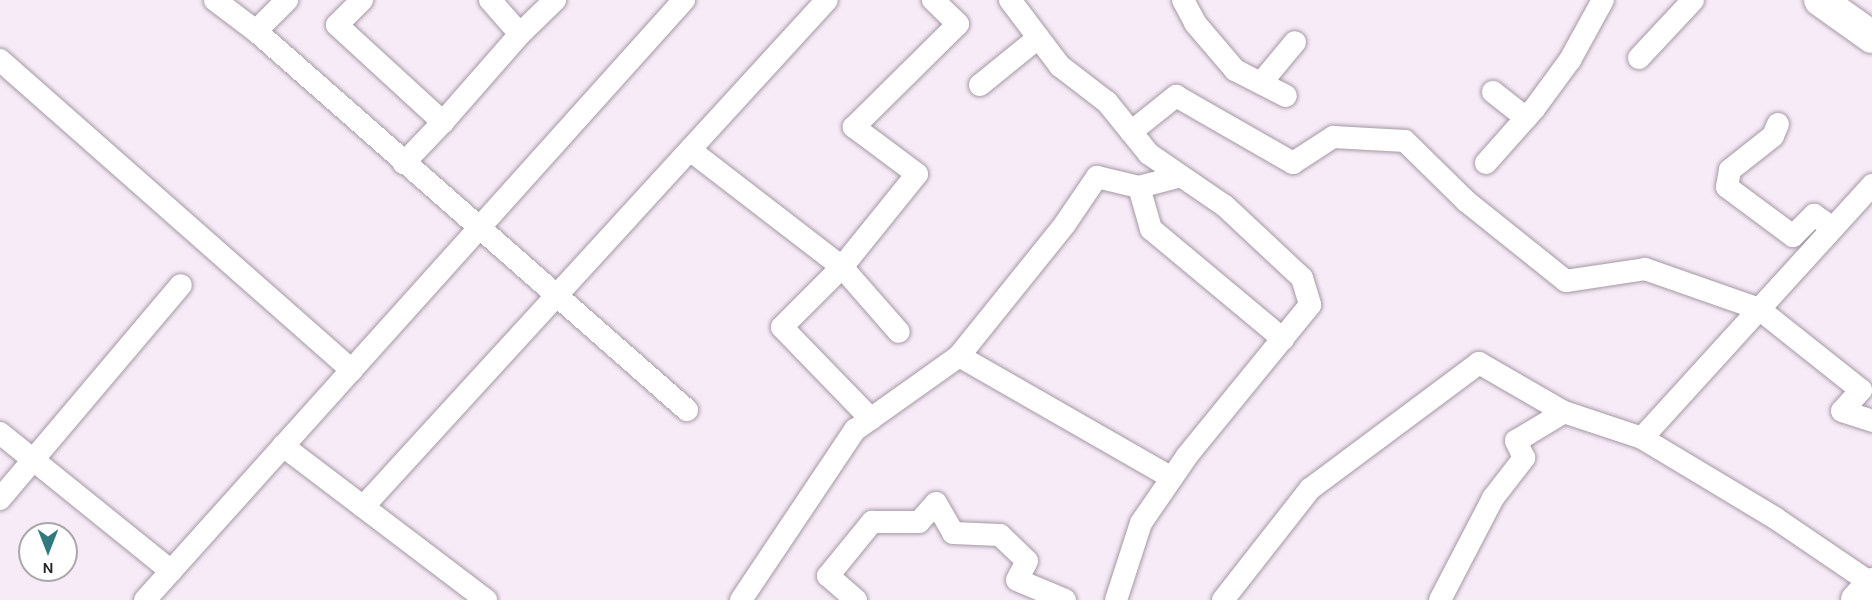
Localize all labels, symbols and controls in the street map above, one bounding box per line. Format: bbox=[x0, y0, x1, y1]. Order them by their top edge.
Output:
north arrow bbox=[18, 522, 78, 582]
text: N bbox=[42, 559, 54, 578]

